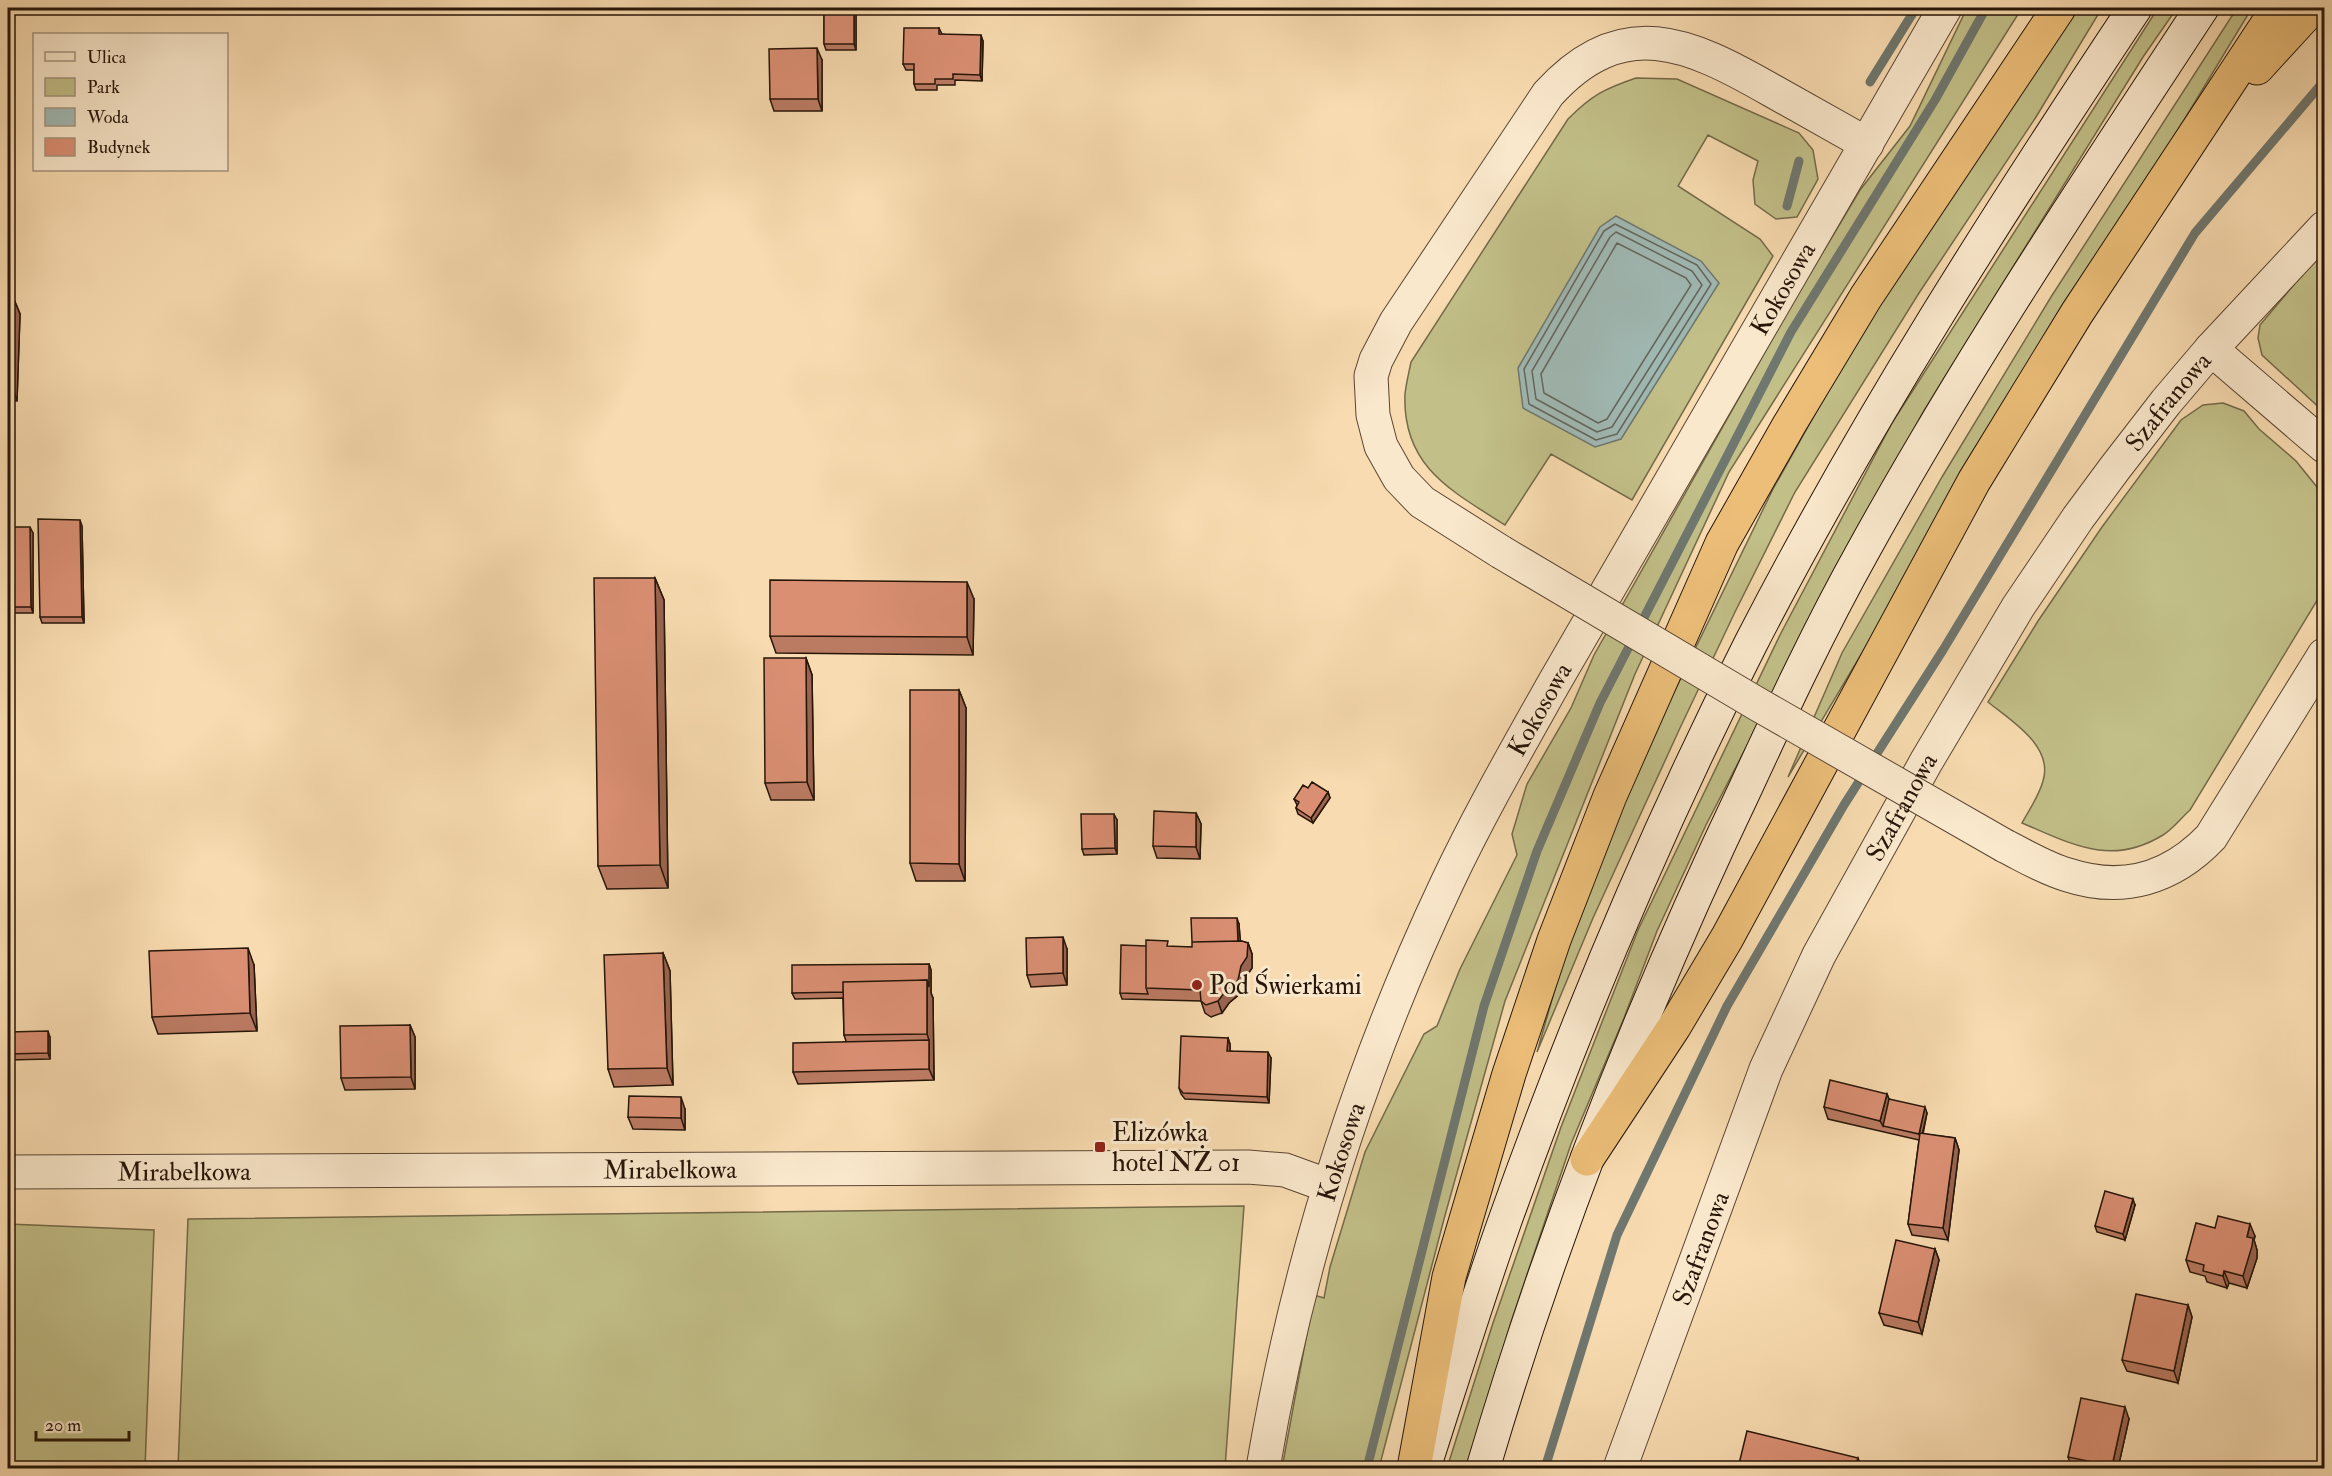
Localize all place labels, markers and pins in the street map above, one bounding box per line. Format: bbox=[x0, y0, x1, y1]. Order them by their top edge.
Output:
place label: Pod Świerkami bbox=[1209, 968, 1362, 1002]
marker: Pod Świerkami bbox=[1190, 978, 1204, 992]
place label: Elizówka hotel NŻ 01 bbox=[1112, 1117, 1240, 1179]
marker: Elizówka hotel NŻ 01 bbox=[1093, 1140, 1107, 1154]

